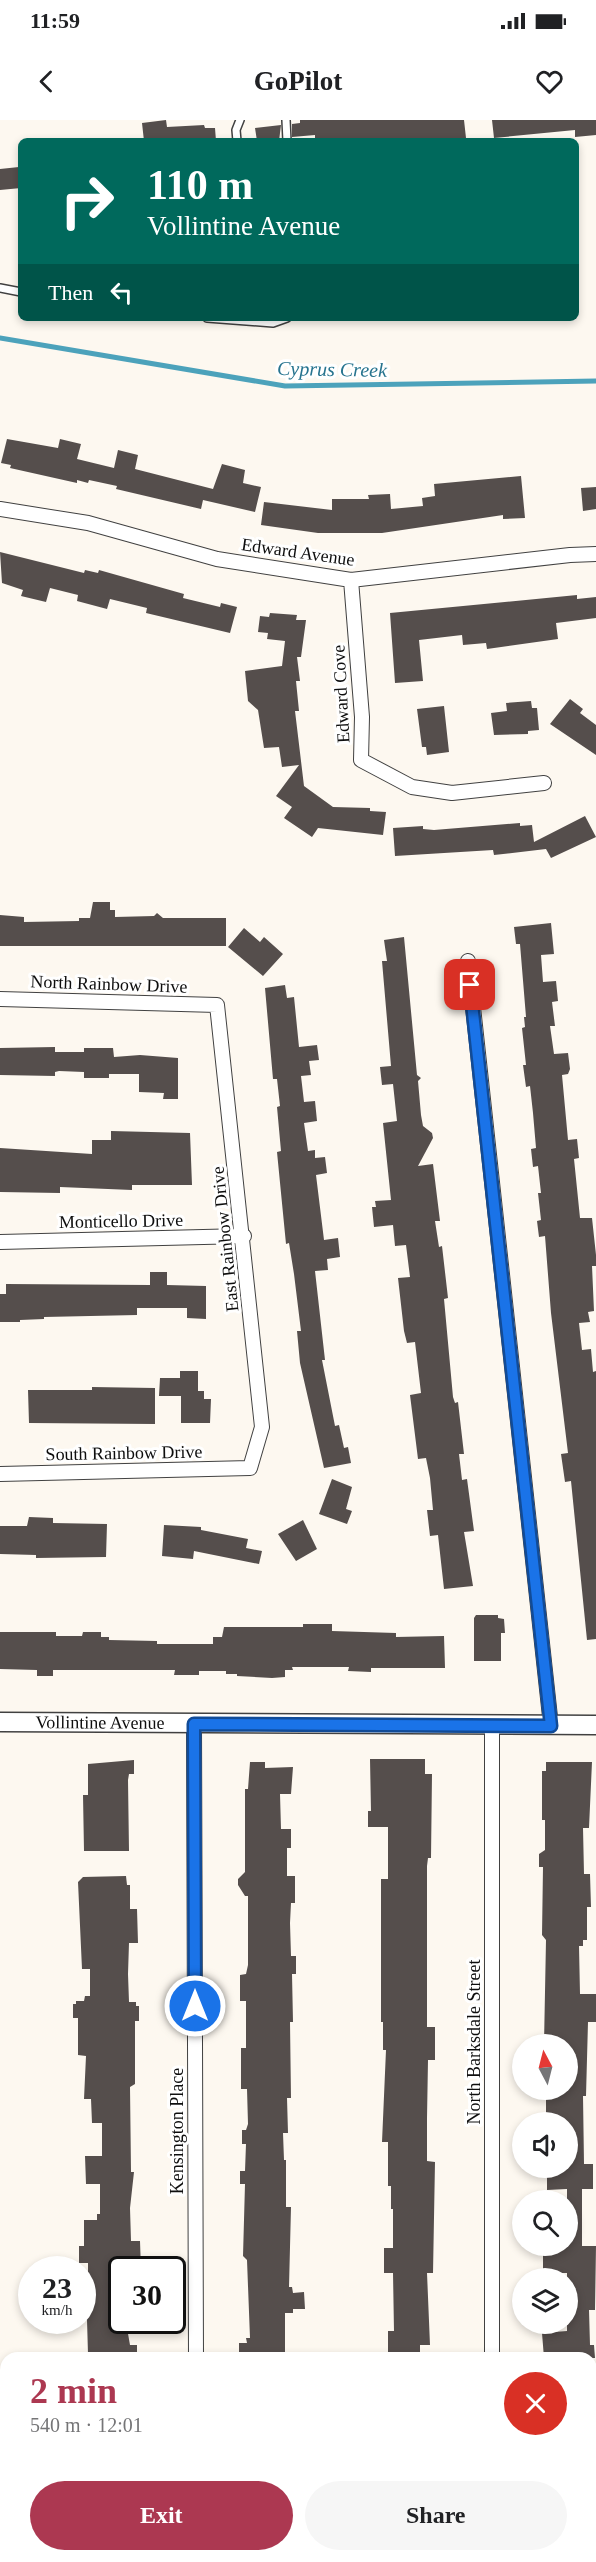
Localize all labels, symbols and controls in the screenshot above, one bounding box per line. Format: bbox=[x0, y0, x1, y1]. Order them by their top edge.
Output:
text: 11:59 bbox=[30, 8, 80, 33]
icon: back bbox=[30, 65, 63, 98]
icon: heart bbox=[533, 65, 566, 98]
text: GoPilot bbox=[254, 66, 342, 96]
icon: right bbox=[48, 162, 126, 240]
text: 110 m bbox=[147, 162, 253, 208]
text: Vollintine Avenue bbox=[147, 211, 340, 241]
icon: left bbox=[105, 276, 138, 309]
text: Then bbox=[48, 280, 93, 305]
water label: Cyprus Creek bbox=[277, 357, 388, 382]
street label: Edward Avenue bbox=[240, 534, 356, 570]
street label: Edward Cove bbox=[328, 644, 354, 744]
pin bbox=[444, 959, 495, 1010]
icon: arrive bbox=[453, 968, 486, 1001]
street label: North Rainbow Drive bbox=[30, 971, 188, 997]
street label: East Rainbow Drive bbox=[207, 1165, 243, 1313]
street label: Monticello Drive bbox=[59, 1210, 183, 1232]
street label: South Rainbow Drive bbox=[45, 1442, 203, 1464]
street label: Vollintine Avenue bbox=[35, 1712, 165, 1733]
street label: North Barksdale Street bbox=[464, 1960, 484, 2124]
position arrow bbox=[163, 1974, 227, 2038]
north arrow bbox=[512, 2034, 578, 2100]
map controls bbox=[512, 2034, 578, 2334]
street label: Kensington Place bbox=[167, 2068, 187, 2194]
button: sound bbox=[512, 2112, 578, 2178]
button: search bbox=[512, 2190, 578, 2256]
speed limit sign: 30 bbox=[108, 2256, 186, 2334]
button: layers bbox=[512, 2268, 578, 2334]
text: 23 bbox=[42, 2271, 72, 2304]
text: km/h bbox=[42, 2302, 72, 2318]
text: 2 min bbox=[30, 2371, 117, 2411]
button: close bbox=[504, 2372, 567, 2435]
text: 540 m · 12:01 bbox=[30, 2414, 143, 2436]
button: Exit bbox=[30, 2481, 293, 2550]
button: Share bbox=[305, 2481, 567, 2550]

